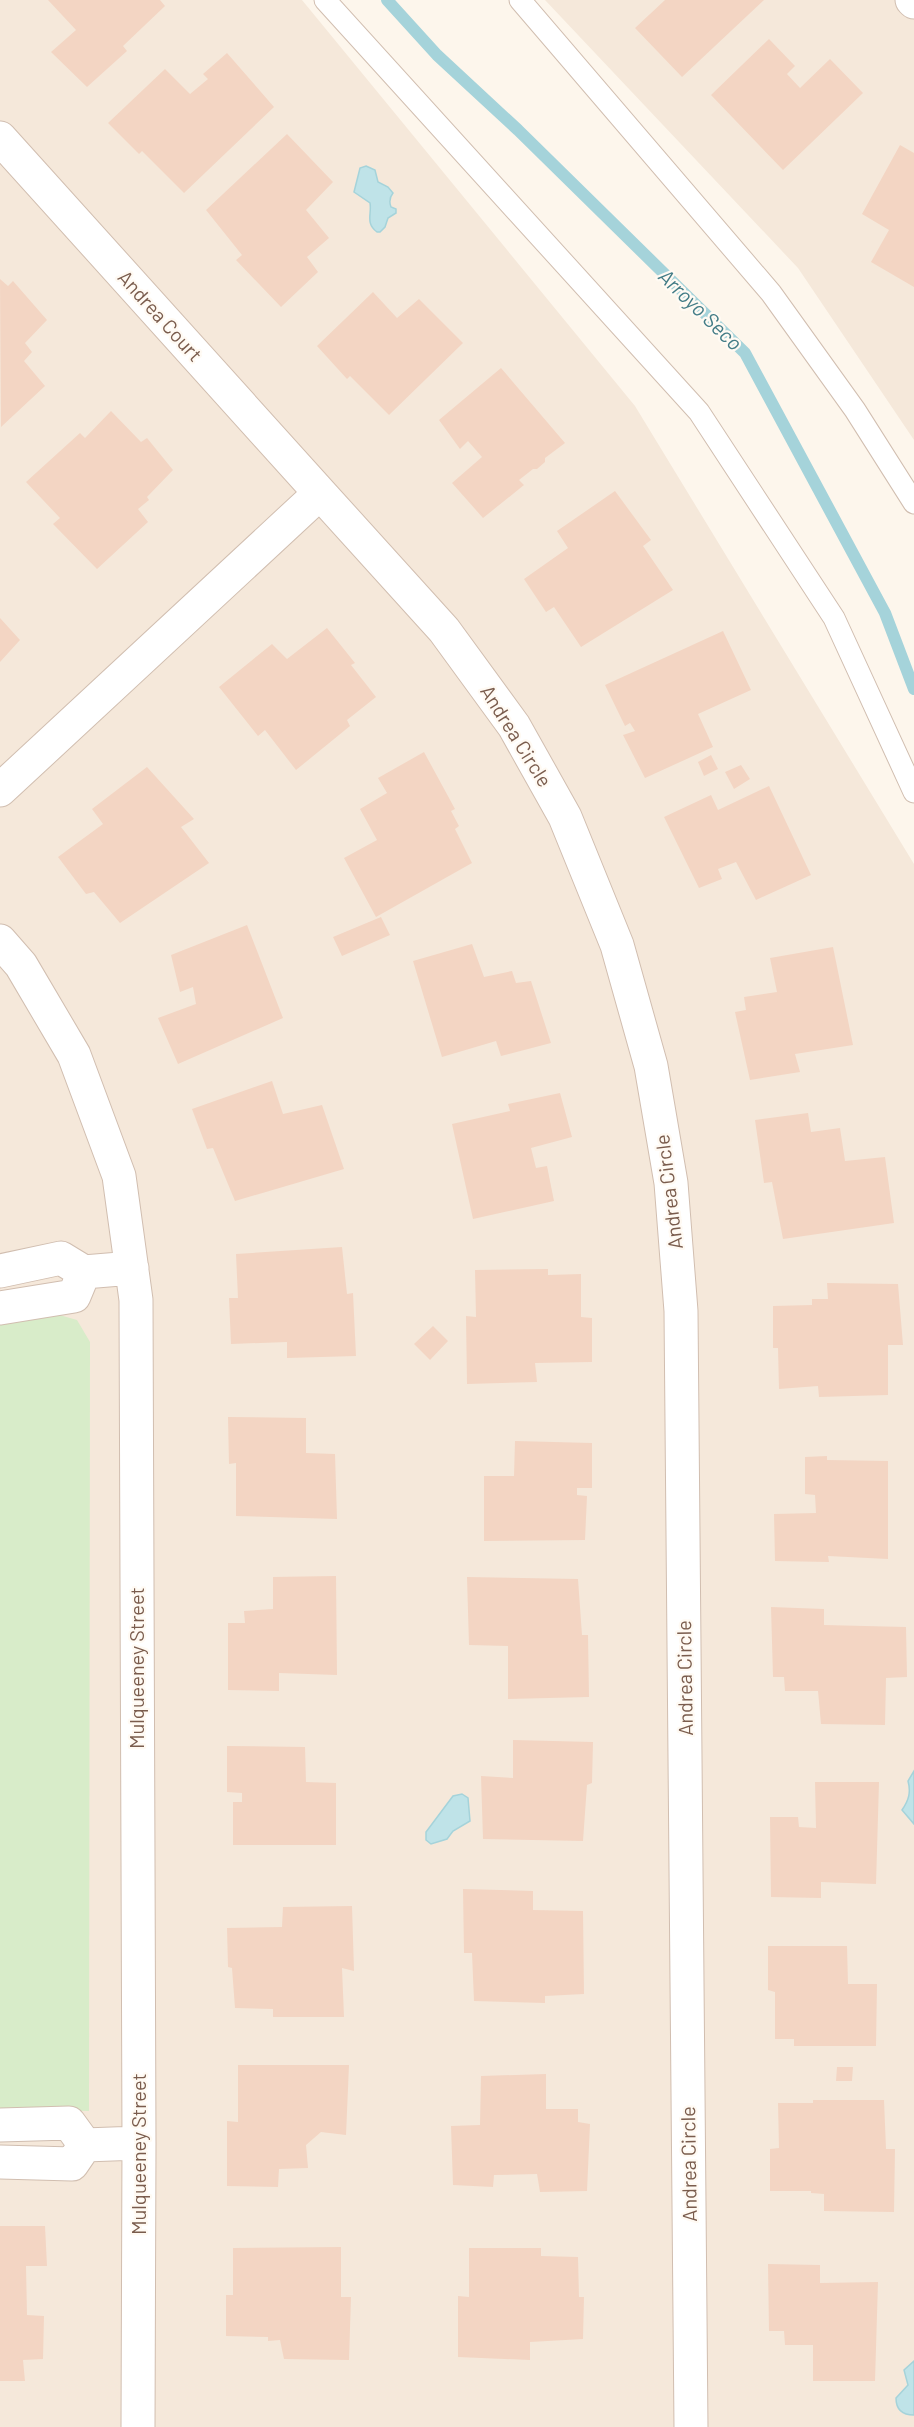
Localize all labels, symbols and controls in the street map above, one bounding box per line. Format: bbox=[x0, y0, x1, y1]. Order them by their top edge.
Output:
water label: Arroyo Seco bbox=[654, 263, 748, 355]
street label: Andrea Court bbox=[114, 265, 208, 366]
street label: Andrea Circle bbox=[476, 680, 558, 791]
street label: Andrea Circle bbox=[649, 1133, 687, 1251]
street label: Mulqueeney Street bbox=[124, 1587, 148, 1749]
street label: Andrea Circle bbox=[671, 1620, 697, 1736]
street label: Mulqueeney Street bbox=[126, 2073, 150, 2235]
street label: Andrea Circle bbox=[675, 2106, 701, 2222]

